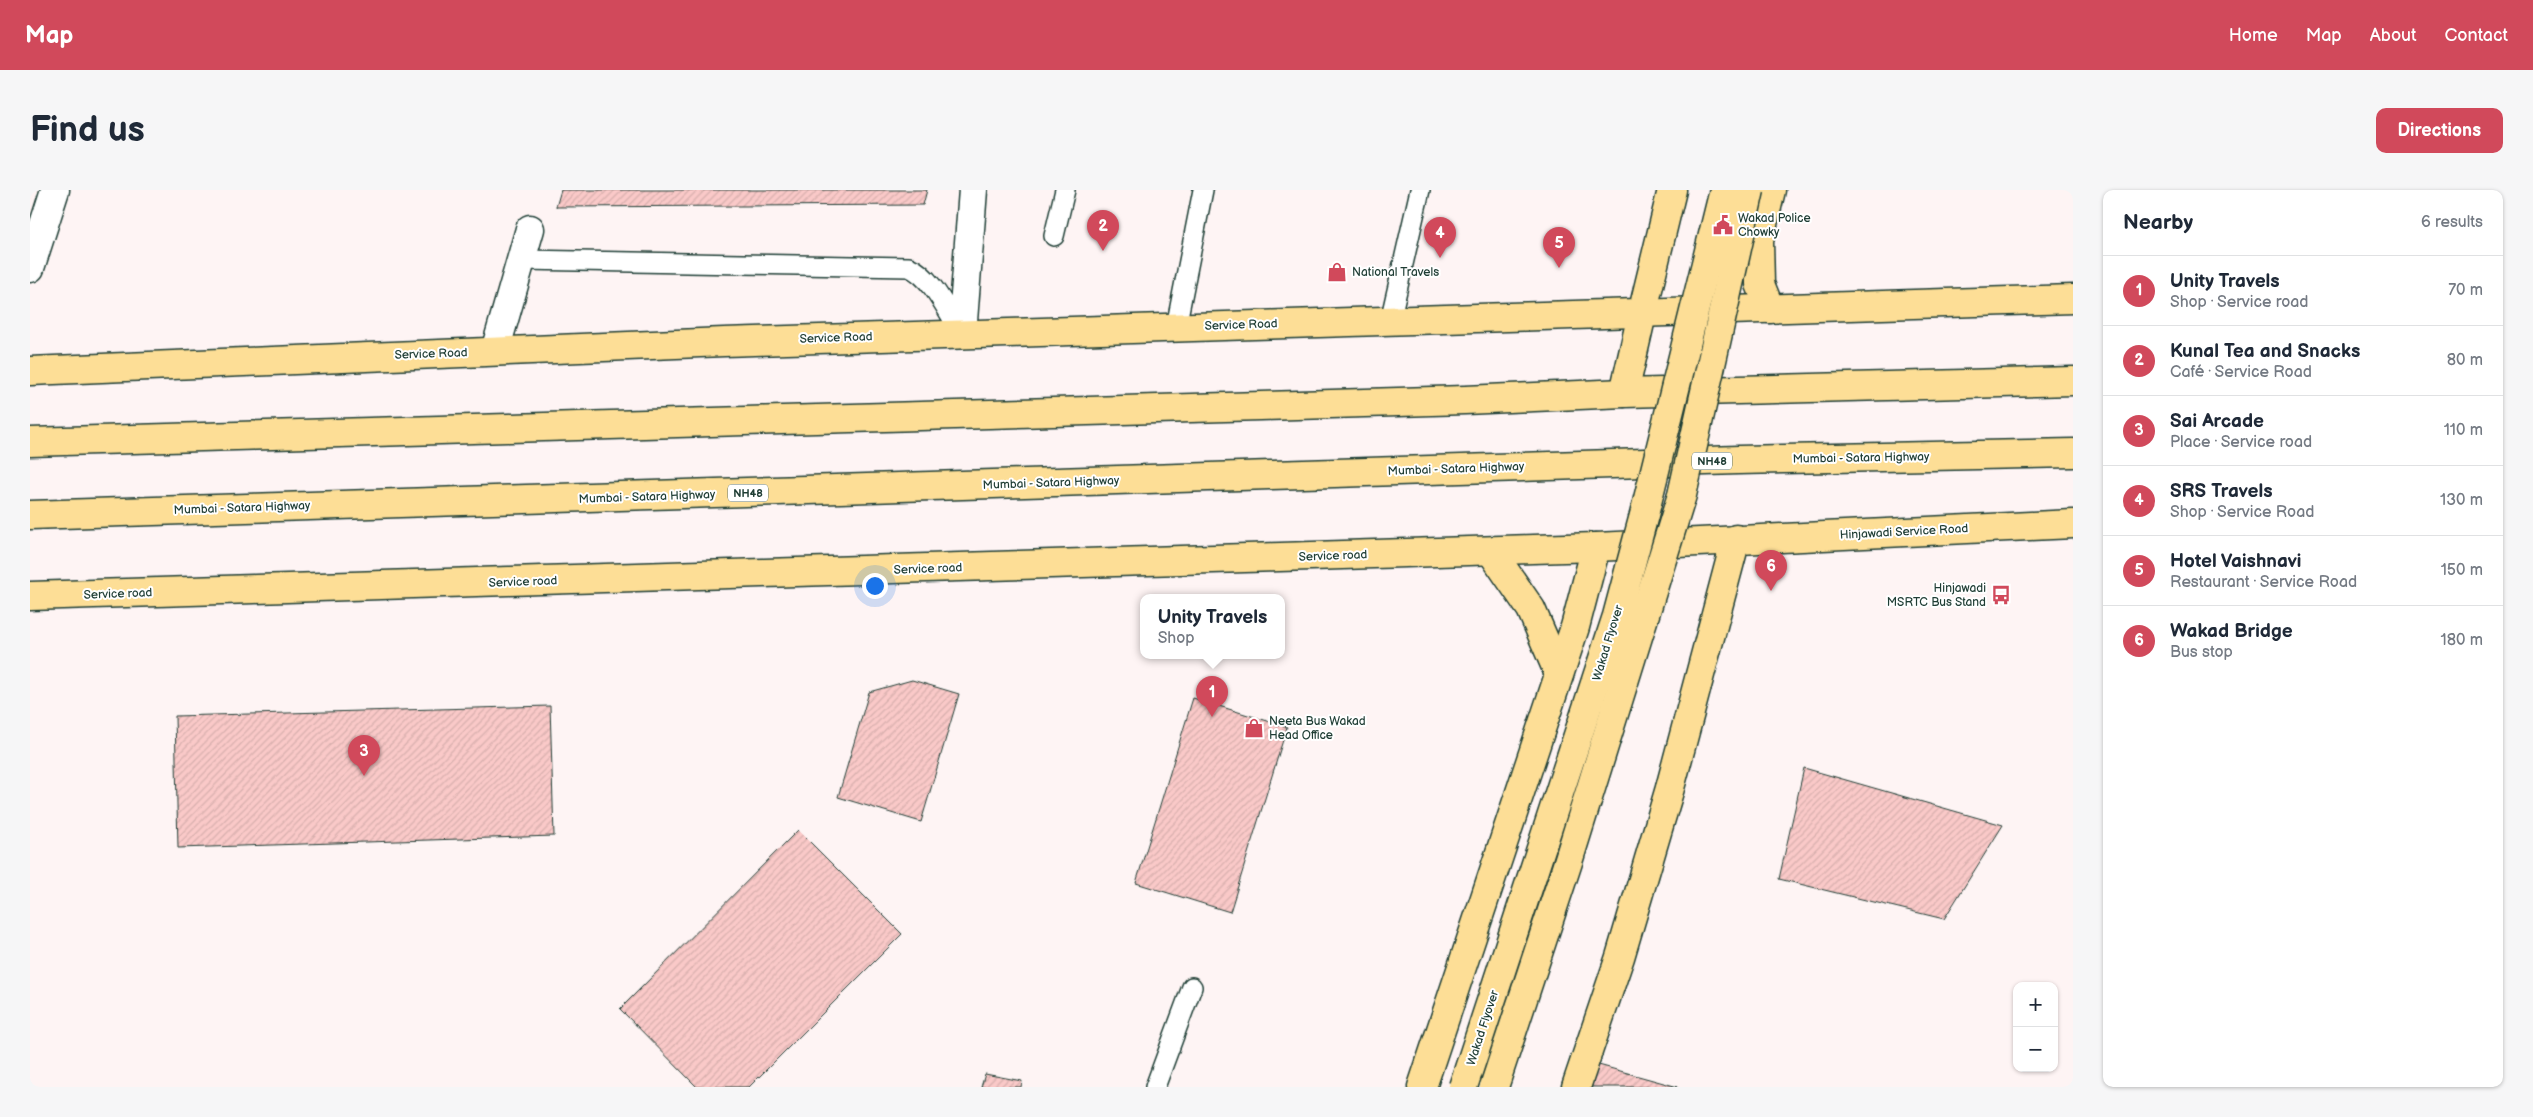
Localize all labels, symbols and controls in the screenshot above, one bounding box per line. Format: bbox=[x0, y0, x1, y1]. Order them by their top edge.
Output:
text: Map bbox=[25, 21, 73, 50]
text: Home bbox=[2229, 25, 2278, 46]
text: Map bbox=[2306, 25, 2342, 46]
text: About bbox=[2370, 25, 2417, 46]
text: Contact bbox=[2445, 25, 2508, 46]
button: Directions bbox=[2376, 108, 2503, 153]
text: Find us bbox=[30, 109, 145, 152]
pin: 2 bbox=[1087, 210, 1119, 251]
text: Nearby bbox=[2123, 210, 2193, 235]
place label: Wakad Police Chowky bbox=[1738, 211, 1811, 240]
text: 6 results bbox=[2421, 213, 2483, 232]
public building icon: Wakad Police Chowky bbox=[1712, 214, 1734, 236]
pin: 4 bbox=[1424, 217, 1456, 258]
pin: 5 bbox=[1543, 227, 1575, 268]
shop icon: National Travels bbox=[1326, 261, 1348, 283]
place label: National Travels bbox=[1352, 265, 1439, 280]
text: Unity Travels bbox=[2170, 270, 2280, 293]
text: 1 bbox=[2136, 281, 2142, 300]
text: 70 m bbox=[2448, 281, 2483, 300]
text: Shop · Service road bbox=[2170, 293, 2308, 312]
street label: Service Road bbox=[1204, 316, 1278, 334]
street label: Service Road bbox=[799, 329, 873, 347]
text: Kunal Tea and Snacks bbox=[2170, 340, 2360, 363]
street label: Service Road bbox=[394, 345, 468, 363]
text: 2 bbox=[2134, 351, 2144, 370]
text: 80 m bbox=[2447, 351, 2483, 370]
text: Café · Service Road bbox=[2170, 363, 2312, 382]
text: Sai Arcade bbox=[2170, 410, 2264, 433]
text: 3 bbox=[2134, 421, 2144, 440]
text: 110 m bbox=[2444, 421, 2483, 440]
text: Place · Service road bbox=[2170, 433, 2312, 452]
street label: Mumbai - Satara Highway bbox=[1793, 449, 1930, 467]
road number: NH48 bbox=[1692, 452, 1732, 470]
street label: Mumbai - Satara Highway bbox=[1387, 459, 1525, 479]
street label: Mumbai - Satara Highway bbox=[982, 473, 1120, 493]
text: SRS Travels bbox=[2170, 480, 2273, 503]
road number: NH48 bbox=[728, 484, 768, 502]
street label: Mumbai - Satara Highway bbox=[578, 487, 716, 507]
text: 4 bbox=[2134, 491, 2144, 510]
text: 130 m bbox=[2440, 491, 2483, 510]
street label: Mumbai - Satara Highway bbox=[173, 498, 311, 518]
text: Shop · Service Road bbox=[2170, 503, 2314, 522]
street label: Hinjawadi Service Road bbox=[1839, 521, 1969, 543]
street label: Service road bbox=[1298, 547, 1368, 565]
pin: 6 bbox=[1755, 550, 1787, 591]
text: Hotel Vaishnavi bbox=[2170, 550, 2302, 573]
street label: Service road bbox=[893, 560, 963, 578]
text: 5 bbox=[2134, 561, 2144, 580]
text: 150 m bbox=[2441, 561, 2483, 580]
street label: Service road bbox=[488, 573, 558, 591]
your location bbox=[862, 573, 888, 599]
text: Restaurant · Service Road bbox=[2170, 573, 2357, 592]
place label: Hinjawadi MSRTC Bus Stand bbox=[1887, 581, 1986, 610]
bus stop icon: Hinjawadi MSRTC Bus Stand bbox=[1990, 584, 2012, 606]
street label: Service road bbox=[83, 585, 153, 603]
popup bbox=[1140, 594, 1285, 659]
street label: Wakad Flyover bbox=[1589, 603, 1627, 683]
text: Unity Travels bbox=[1158, 606, 1267, 629]
text: Wakad Bridge bbox=[2170, 620, 2293, 643]
text: Shop bbox=[1158, 629, 1195, 648]
text: 6 bbox=[2134, 631, 2144, 650]
text: 180 m bbox=[2441, 631, 2483, 650]
text: Bus stop bbox=[2170, 643, 2233, 662]
pin: 1 bbox=[1196, 676, 1228, 717]
place label: Neeta Bus Wakad Head Office bbox=[1269, 714, 1366, 743]
shop icon: Neeta Bus Wakad Head Office bbox=[1243, 717, 1265, 739]
pin: 3 bbox=[348, 735, 380, 776]
map controls bbox=[2013, 982, 2058, 1072]
button: + bbox=[2013, 982, 2058, 1027]
street label: Wakad Flyover bbox=[1464, 988, 1502, 1068]
button: − bbox=[2013, 1027, 2058, 1072]

